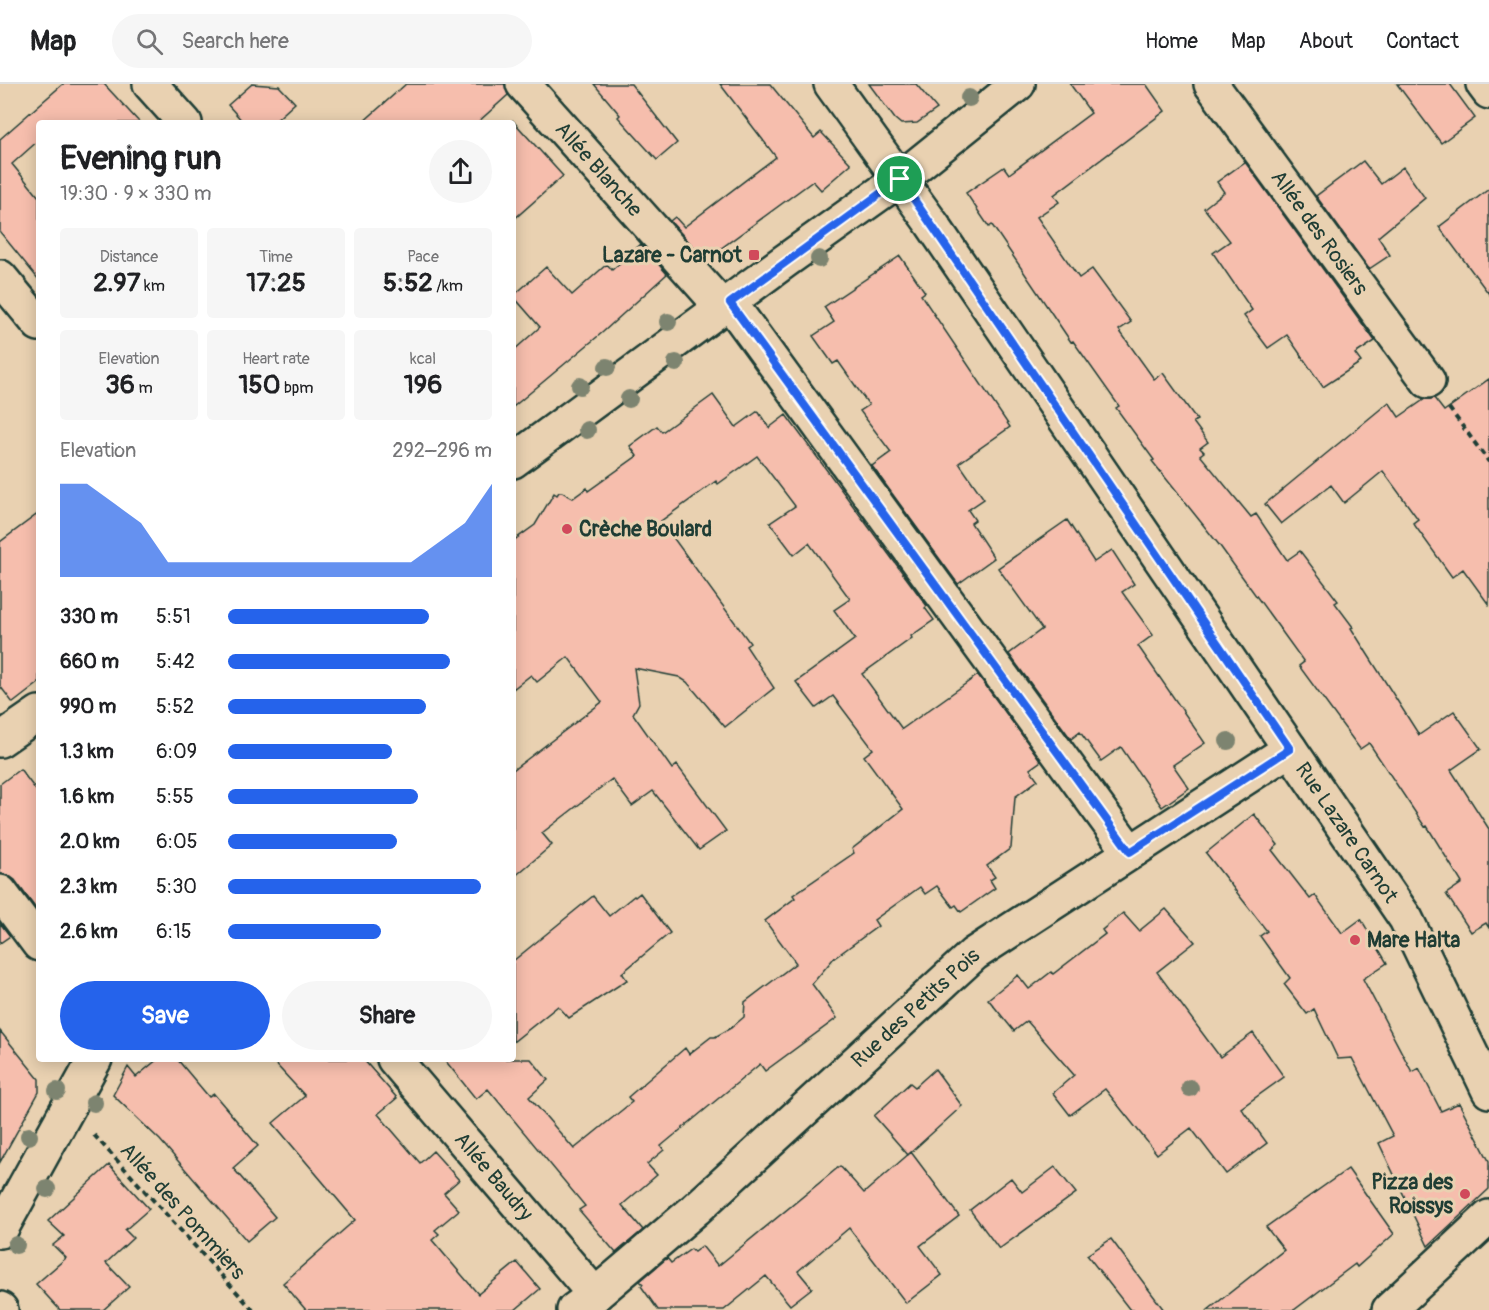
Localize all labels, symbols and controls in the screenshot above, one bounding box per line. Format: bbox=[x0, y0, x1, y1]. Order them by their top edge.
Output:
search box bbox=[112, 14, 532, 68]
text: Map bbox=[30, 24, 76, 59]
icon: search bbox=[133, 25, 166, 58]
text: Search here bbox=[181, 27, 289, 55]
text: Home bbox=[1145, 28, 1198, 55]
text: Map bbox=[1231, 28, 1266, 55]
text: About bbox=[1299, 28, 1353, 55]
text: Contact bbox=[1386, 28, 1459, 55]
street label: Allée Blanche bbox=[549, 116, 648, 223]
text: Evening run bbox=[60, 138, 221, 179]
button: share bbox=[429, 140, 492, 203]
pin bbox=[874, 153, 925, 204]
icon: arrive bbox=[883, 162, 916, 195]
street label: Allée des Rosiers bbox=[1264, 165, 1374, 301]
text: 19:30 · 9 × 330 m bbox=[60, 181, 211, 206]
place label: Lazare - Carnot bbox=[602, 242, 743, 269]
text: Distance bbox=[100, 247, 158, 267]
text: Time bbox=[259, 247, 293, 267]
text: Pace bbox=[407, 247, 439, 267]
marker: Lazare - Carnot bbox=[747, 248, 761, 262]
text: 2.97 bbox=[93, 267, 141, 299]
text: 17:25 bbox=[246, 267, 306, 299]
text: 5:52 bbox=[383, 267, 433, 299]
text: km bbox=[141, 276, 165, 296]
text: /km bbox=[433, 276, 463, 296]
text: Elevation bbox=[99, 349, 159, 369]
text: Heart rate bbox=[242, 349, 310, 369]
text: kcal bbox=[410, 349, 436, 369]
text: 36 bbox=[105, 369, 135, 401]
text: 150 bbox=[238, 369, 280, 401]
text: 196 bbox=[404, 369, 442, 401]
text: m bbox=[135, 378, 153, 398]
text: bpm bbox=[280, 378, 314, 398]
text: Elevation bbox=[60, 438, 136, 463]
text: 292–296 m bbox=[392, 438, 492, 463]
place label: Crèche Boulard bbox=[579, 516, 712, 543]
marker: Crèche Boulard bbox=[560, 522, 574, 536]
text: 330 m bbox=[60, 604, 118, 629]
text: 5:51 bbox=[156, 604, 191, 629]
text: 660 m bbox=[60, 649, 119, 674]
text: 5:42 bbox=[156, 649, 195, 674]
text: 990 m bbox=[60, 694, 116, 719]
text: 5:52 bbox=[156, 694, 194, 719]
text: 1.3 km bbox=[60, 739, 114, 764]
text: 6:09 bbox=[156, 739, 197, 764]
street label: Rue Lazare Carnot bbox=[1289, 757, 1404, 909]
text: 1.6 km bbox=[60, 784, 114, 809]
text: 5:55 bbox=[156, 784, 194, 809]
text: 2.0 km bbox=[60, 829, 120, 854]
text: 6:05 bbox=[156, 829, 197, 854]
text: 2.3 km bbox=[60, 874, 117, 899]
text: 5:30 bbox=[156, 874, 197, 899]
text: 2.6 km bbox=[60, 919, 118, 944]
text: 6:15 bbox=[156, 919, 192, 944]
place label: Mare Halta bbox=[1367, 927, 1460, 954]
marker: Mare Halta bbox=[1348, 933, 1362, 947]
street label: Rue des Petits Pois bbox=[846, 942, 986, 1074]
button: Save bbox=[60, 981, 270, 1050]
button: Share bbox=[282, 981, 492, 1050]
street label: Allée Baudry bbox=[448, 1127, 539, 1227]
street label: Allée des Pommiers bbox=[114, 1137, 252, 1286]
place label: Pizza des Roissys bbox=[1371, 1169, 1454, 1220]
marker: Pizza des Roissys bbox=[1458, 1187, 1472, 1201]

